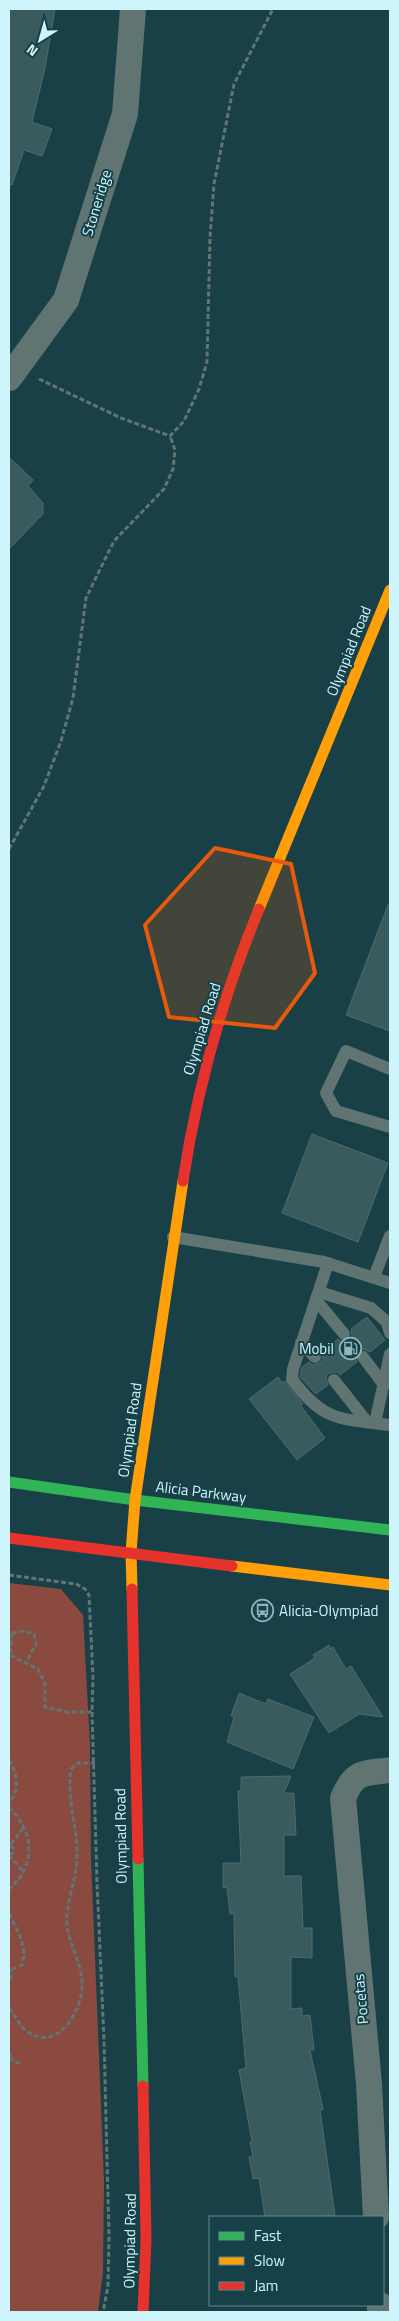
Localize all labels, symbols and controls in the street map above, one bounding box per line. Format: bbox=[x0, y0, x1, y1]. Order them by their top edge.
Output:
north arrow bbox=[15, 15, 65, 65]
text: N bbox=[22, 39, 42, 62]
street label: Stoneridge bbox=[76, 167, 118, 239]
street label: Olympiad Road bbox=[320, 602, 377, 699]
street label: Olympiad Road bbox=[177, 980, 226, 1078]
place label: Mobil bbox=[299, 1337, 334, 1360]
fuel station icon: Mobil bbox=[338, 1337, 362, 1361]
street label: Olympiad Road bbox=[111, 1381, 148, 1479]
street label: Alicia Parkway bbox=[154, 1475, 248, 1508]
bus stop icon: Alicia-Olympiad bbox=[251, 1599, 275, 1623]
place label: Alicia-Olympiad bbox=[279, 1599, 378, 1622]
street label: Olympiad Road bbox=[108, 1788, 133, 1884]
street label: Pocetas bbox=[347, 1973, 374, 2025]
street label: Olympiad Road bbox=[117, 2193, 142, 2289]
legend bbox=[209, 2216, 384, 2306]
text: Fast bbox=[254, 2224, 282, 2247]
text: Slow bbox=[254, 2249, 285, 2272]
text: Jam bbox=[254, 2274, 278, 2297]

